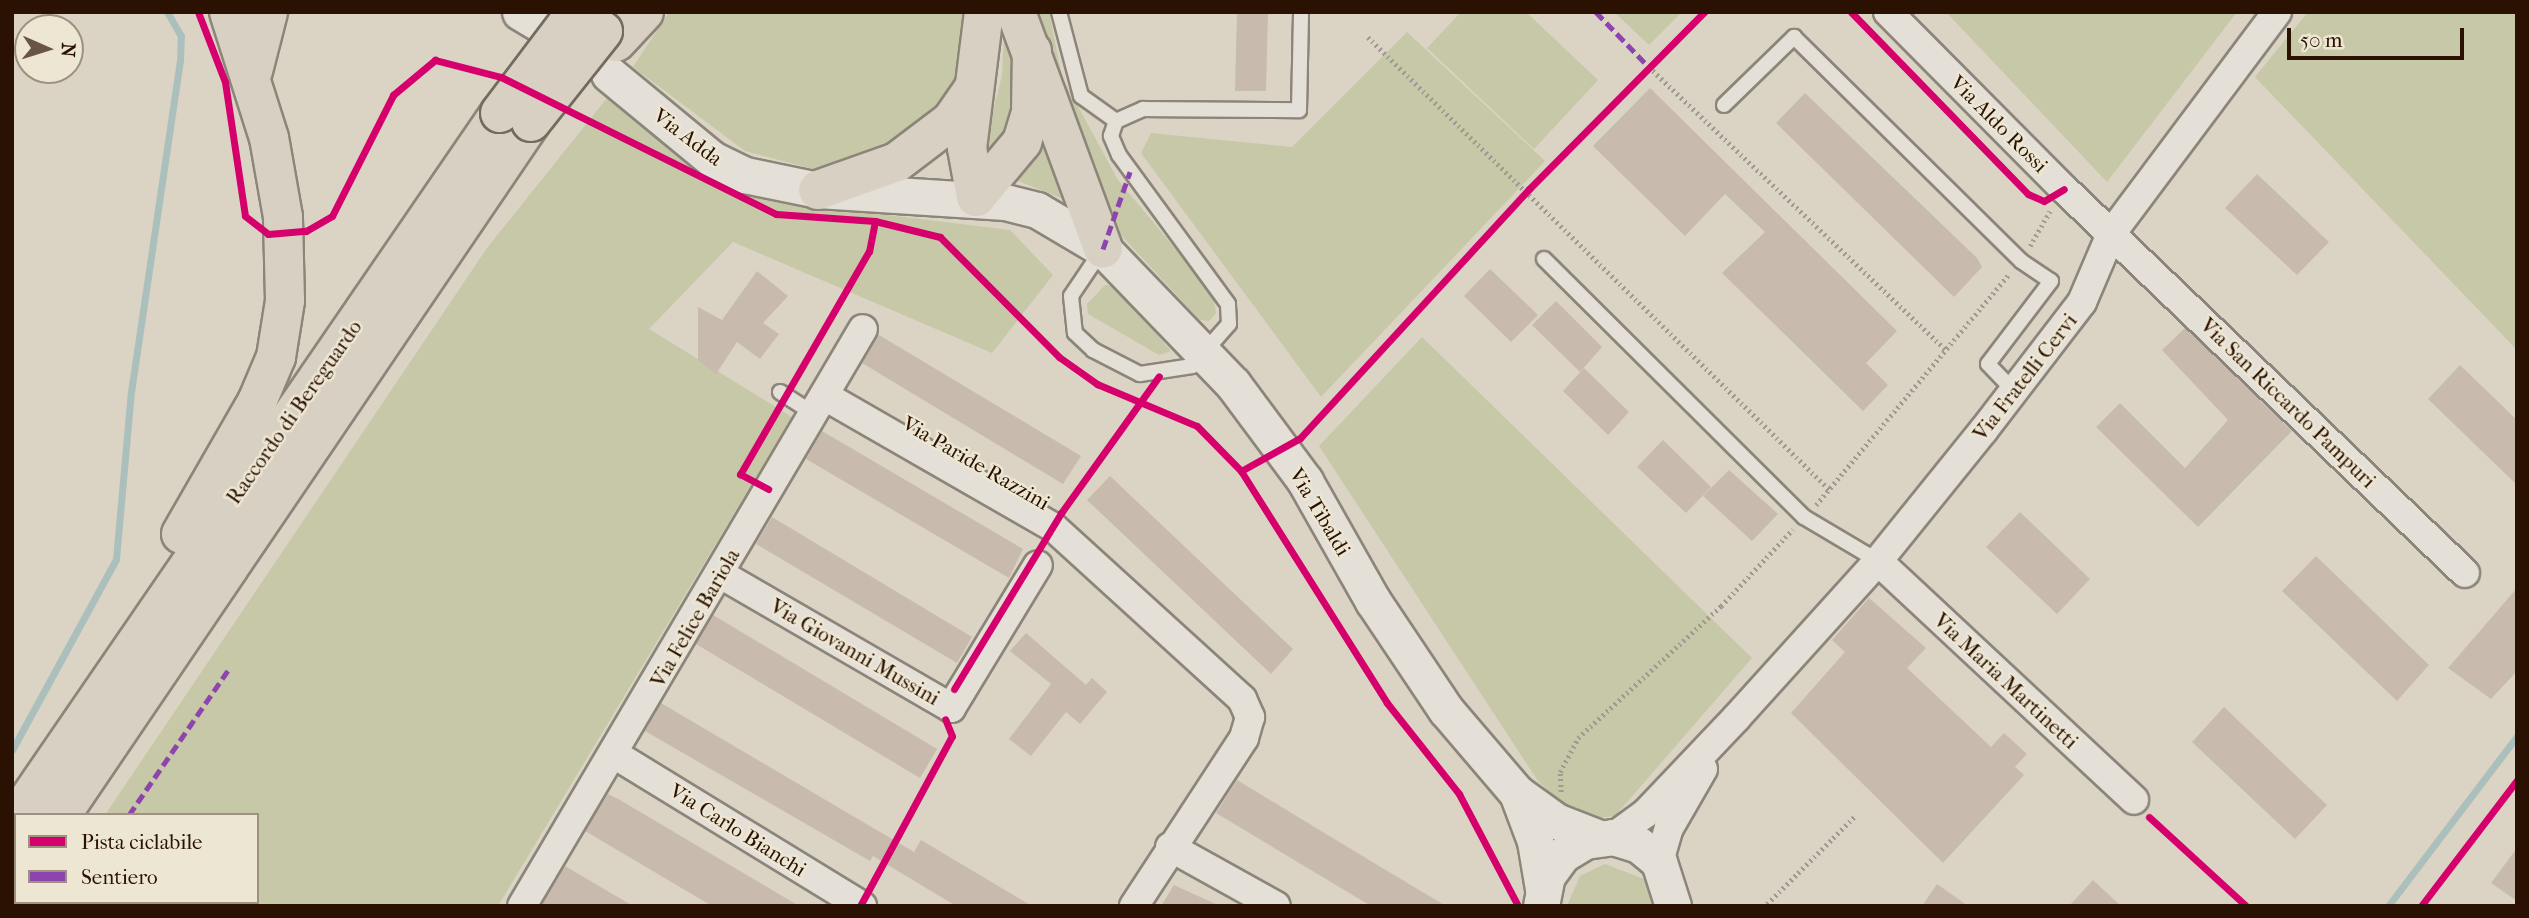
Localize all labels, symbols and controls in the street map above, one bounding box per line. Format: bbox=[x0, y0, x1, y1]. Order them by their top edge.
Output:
north arrow bbox=[14, 14, 84, 84]
scale bar bbox=[2291, 14, 2468, 58]
text: 50 m bbox=[2300, 28, 2343, 52]
text: N bbox=[57, 42, 79, 58]
street label: Via Aldo Rossi bbox=[1945, 70, 2053, 178]
street label: Via Adda bbox=[648, 103, 728, 171]
street label: Via Fratelli Cervi bbox=[1968, 308, 2082, 446]
street label: Via San Riccardo Pampuri bbox=[2195, 313, 2381, 493]
street label: Raccordo di Bereguardo bbox=[221, 315, 367, 509]
street label: Via Paride Razzini bbox=[898, 411, 1054, 515]
street label: Via Tibaldi bbox=[1284, 464, 1356, 560]
street label: Via Felice Bariola bbox=[645, 544, 745, 692]
street label: Via Giovanni Mussini bbox=[766, 593, 944, 711]
street label: Via Maria Martinetti bbox=[1929, 608, 2083, 754]
street label: Via Carlo Bianchi bbox=[665, 778, 811, 882]
legend bbox=[14, 813, 259, 904]
text: Pista ciclabile bbox=[81, 830, 202, 854]
text: Sentiero bbox=[81, 865, 158, 889]

